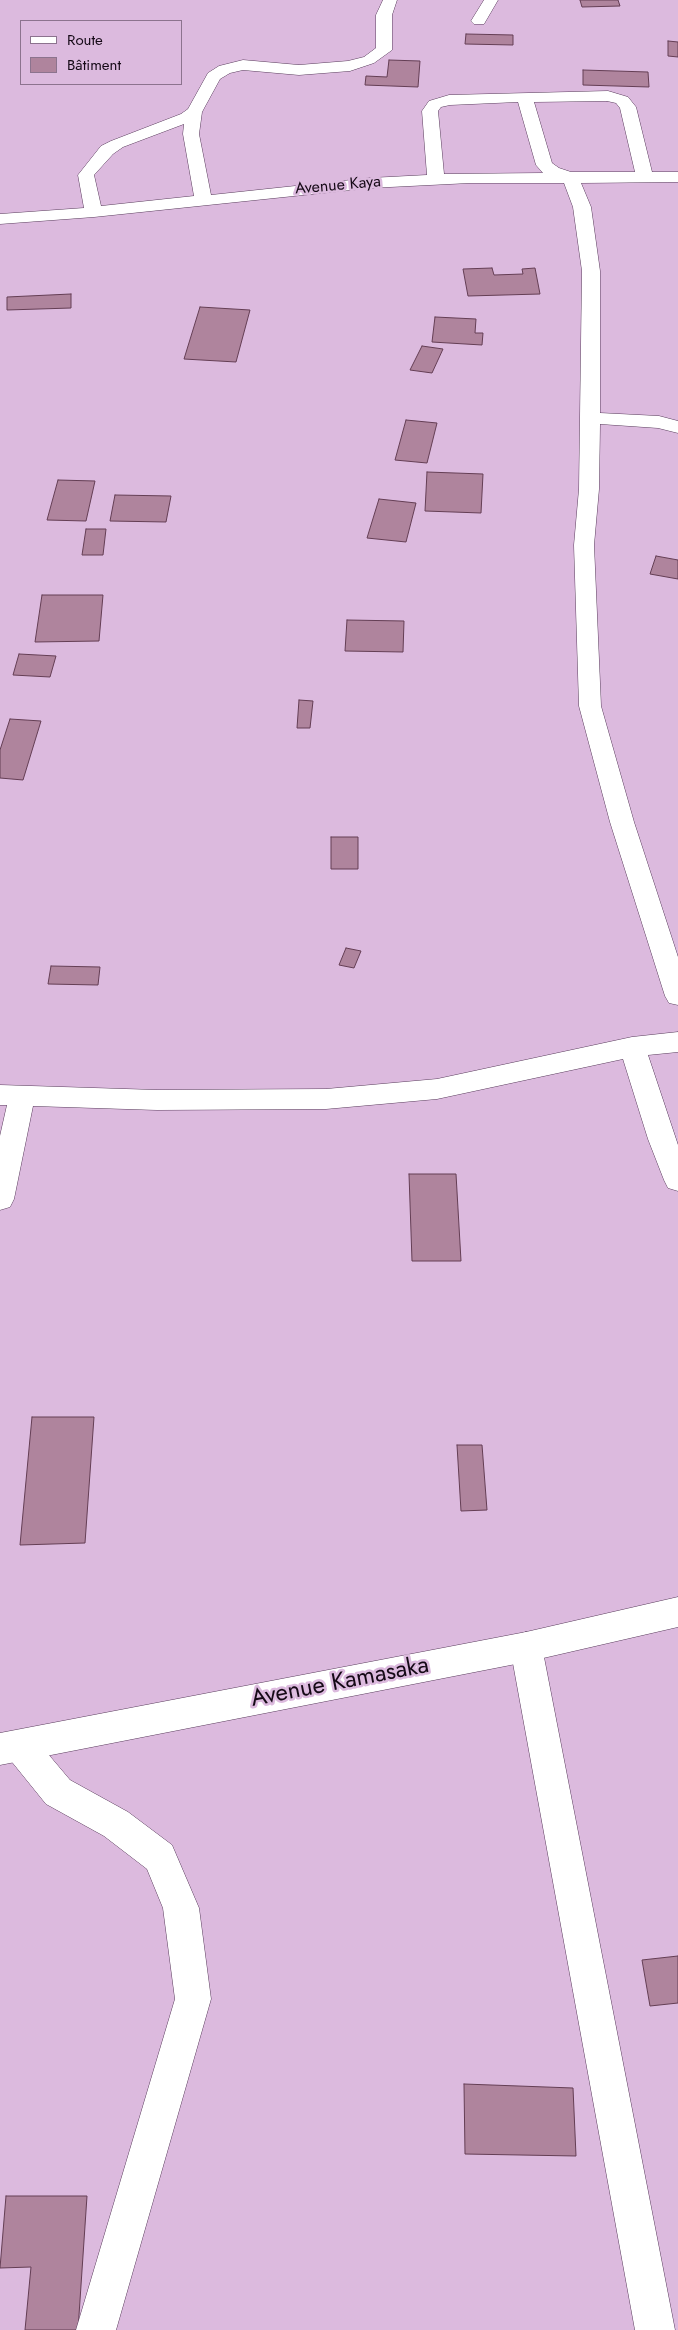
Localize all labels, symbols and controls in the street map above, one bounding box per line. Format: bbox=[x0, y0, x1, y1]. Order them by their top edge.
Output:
legend bbox=[20, 20, 182, 85]
text: Route bbox=[67, 29, 103, 51]
text: Bâtiment bbox=[67, 54, 121, 76]
street label: Avenue Kaya bbox=[294, 173, 382, 199]
street label: Avenue Kamasaka bbox=[249, 1652, 431, 1714]

